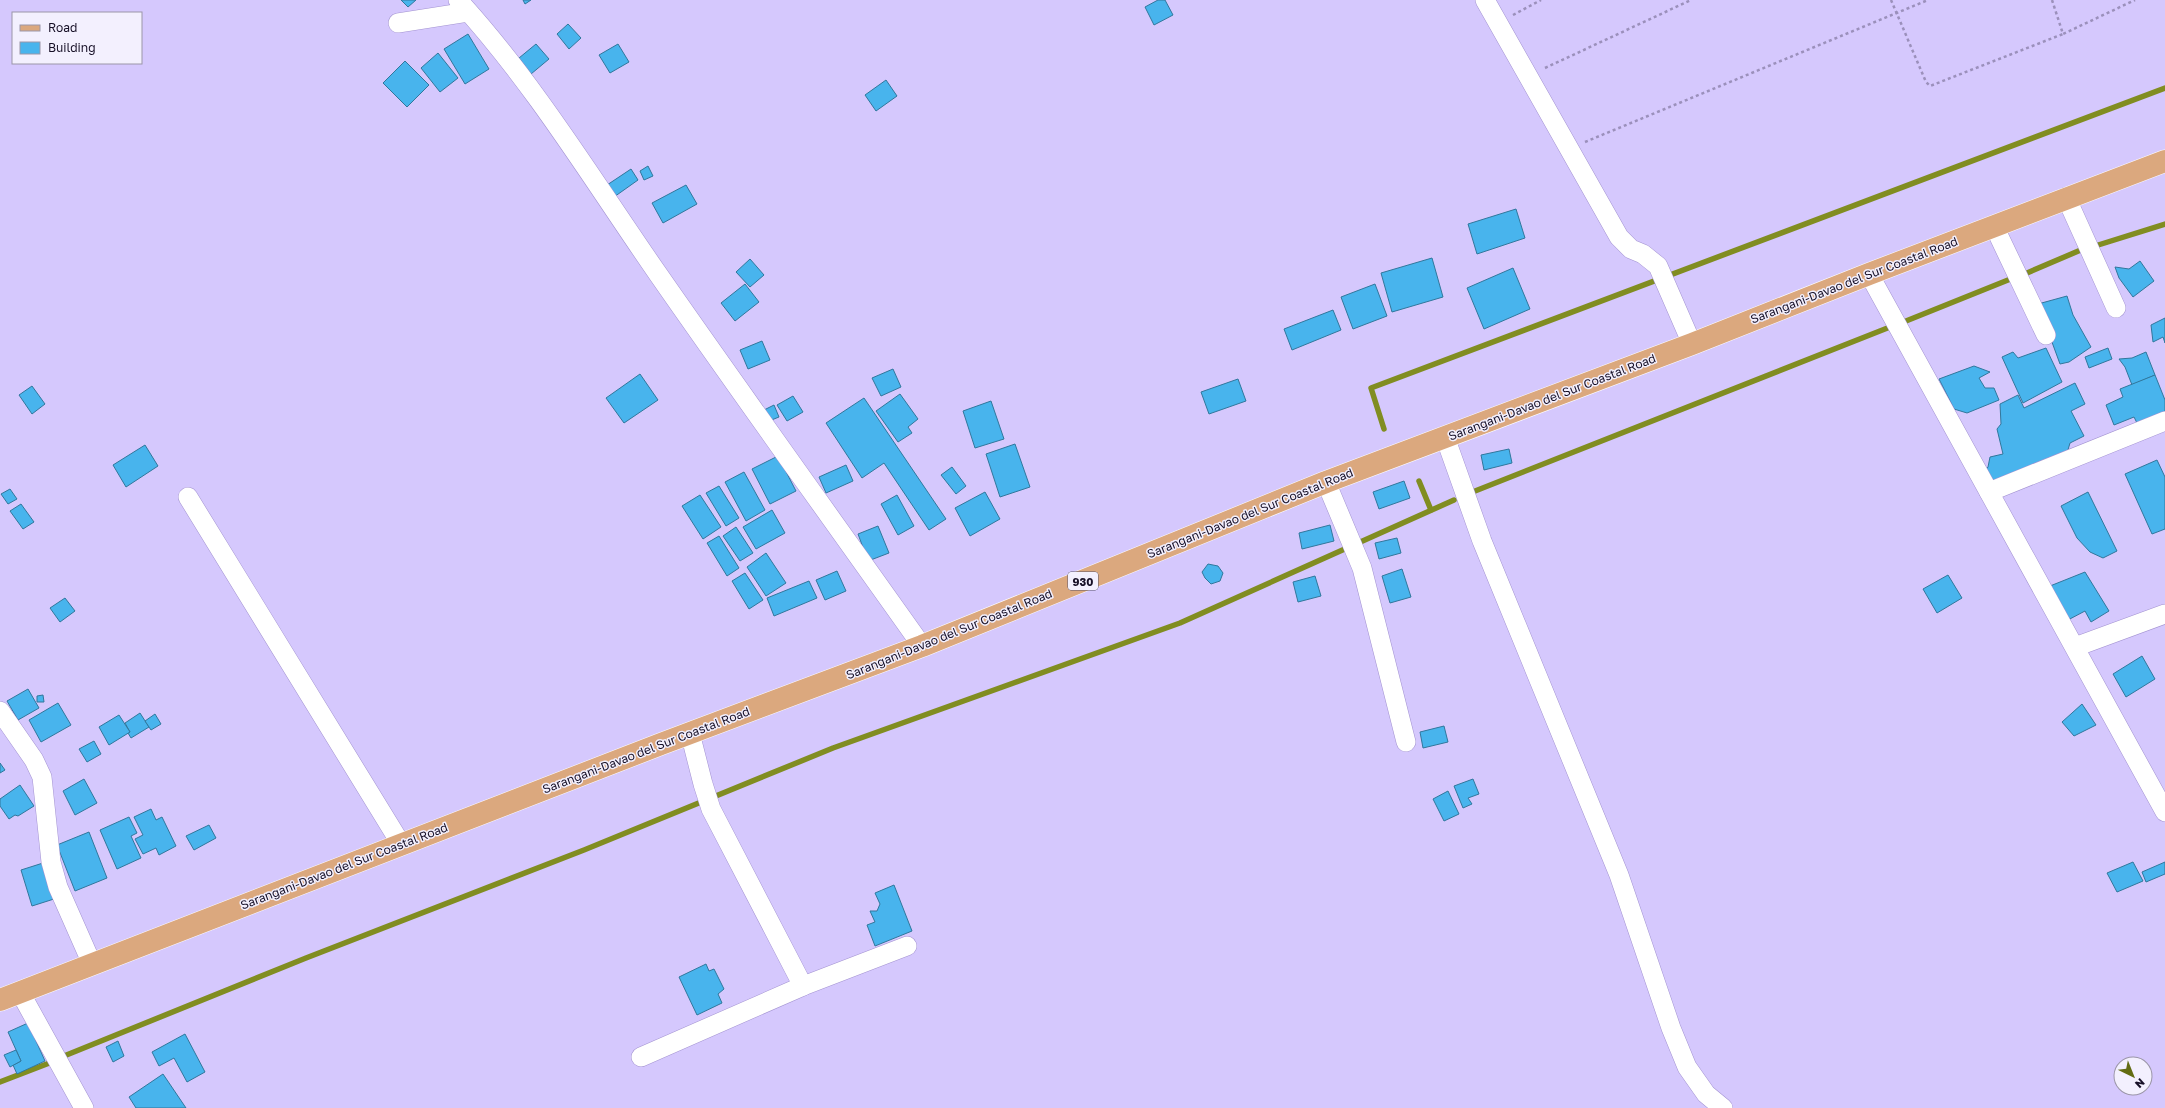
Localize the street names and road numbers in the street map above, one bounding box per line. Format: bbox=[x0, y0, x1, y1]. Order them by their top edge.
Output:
street label: Sarangani-Davao del Sur Coastal Road bbox=[1748, 233, 1960, 327]
street label: Sarangani-Davao del Sur Coastal Road bbox=[1446, 350, 1658, 444]
street label: Sarangani-Davao del Sur Coastal Road bbox=[1145, 465, 1355, 561]
road number: 930 bbox=[1068, 572, 1098, 590]
street label: Sarangani-Davao del Sur Coastal Road bbox=[844, 586, 1054, 682]
street label: Sarangani-Davao del Sur Coastal Road bbox=[540, 703, 752, 797]
street label: Sarangani-Davao del Sur Coastal Road bbox=[238, 819, 450, 913]

